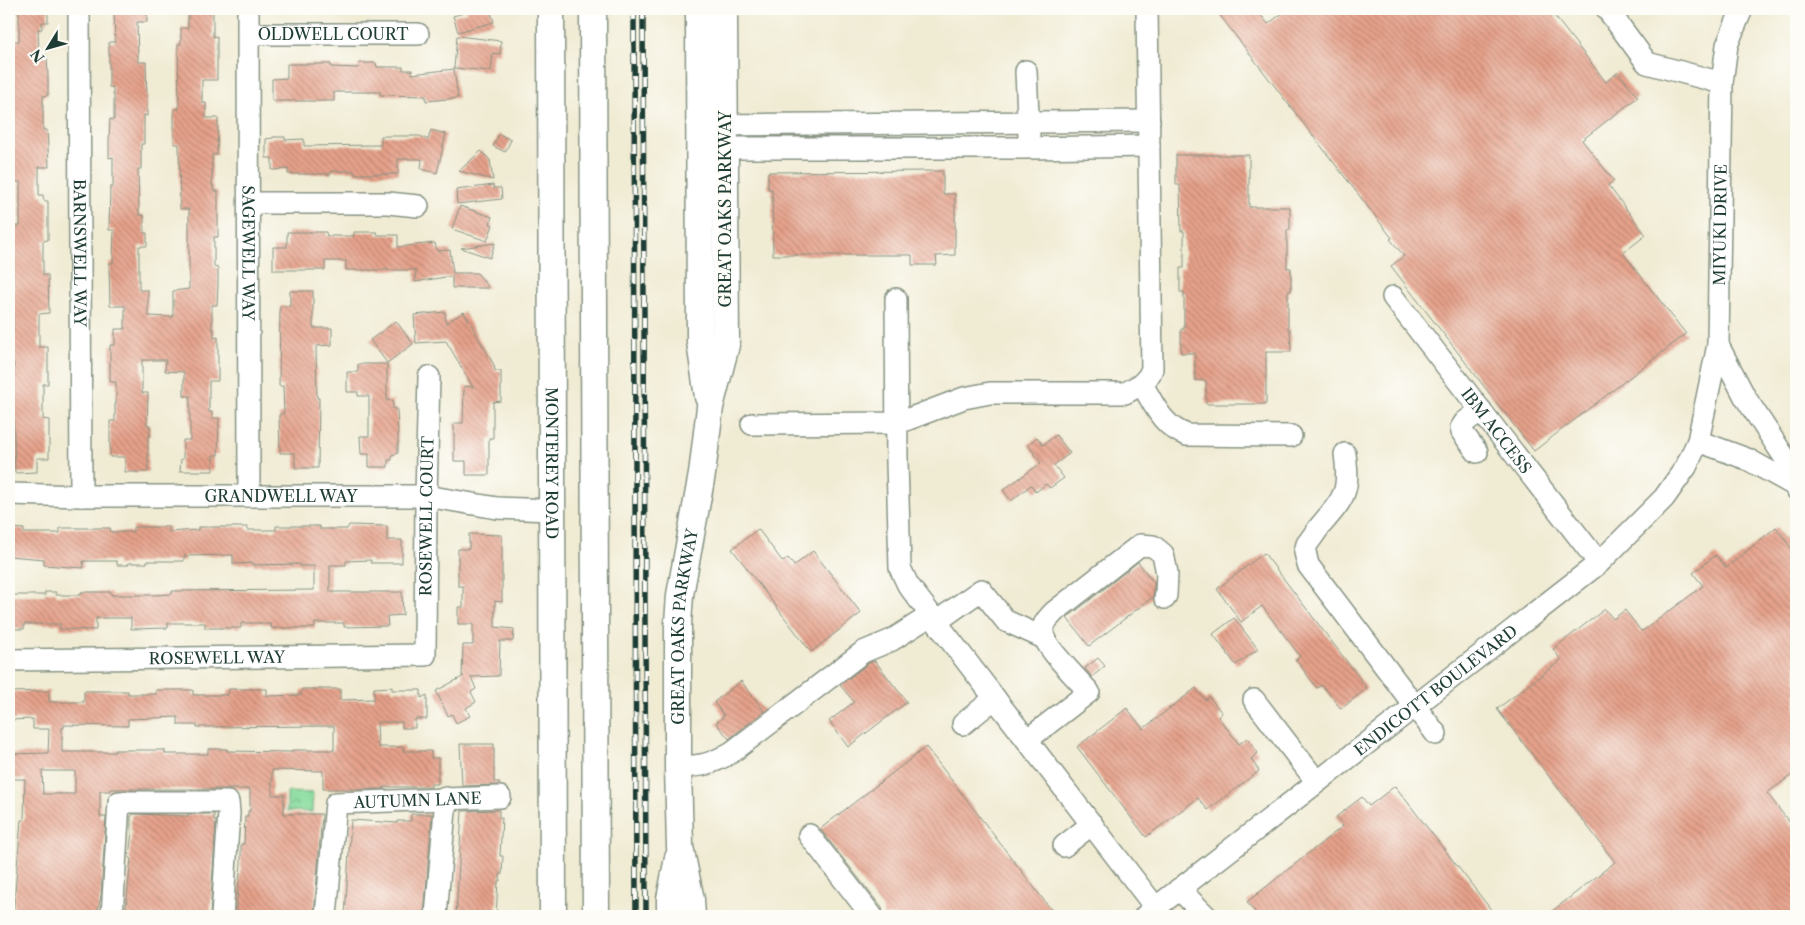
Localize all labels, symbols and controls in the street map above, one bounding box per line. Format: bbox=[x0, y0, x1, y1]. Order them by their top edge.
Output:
north arrow bbox=[22, 22, 72, 72]
street label: OLDWELL COURT bbox=[258, 24, 408, 44]
text: N bbox=[27, 46, 48, 66]
street label: GREAT OAKS PARKWAY bbox=[715, 110, 735, 308]
street label: MIYUKI DRIVE bbox=[1709, 164, 1731, 286]
street label: BARNSWELL WAY bbox=[70, 179, 90, 328]
street label: SAGEWELL WAY bbox=[238, 185, 259, 322]
street label: IBM ACCESS bbox=[1457, 384, 1536, 478]
street label: MONTEREY ROAD bbox=[542, 387, 562, 539]
street label: ROSEWELL COURT bbox=[415, 436, 438, 596]
street label: GRANDWELL WAY bbox=[204, 486, 358, 506]
street label: GREAT OAKS PARKWAY bbox=[668, 526, 702, 725]
street label: ENDICOTT BOULEVARD bbox=[1350, 620, 1521, 760]
street label: ROSEWELL WAY bbox=[149, 647, 286, 668]
street label: AUTUMN LANE bbox=[352, 788, 482, 812]

